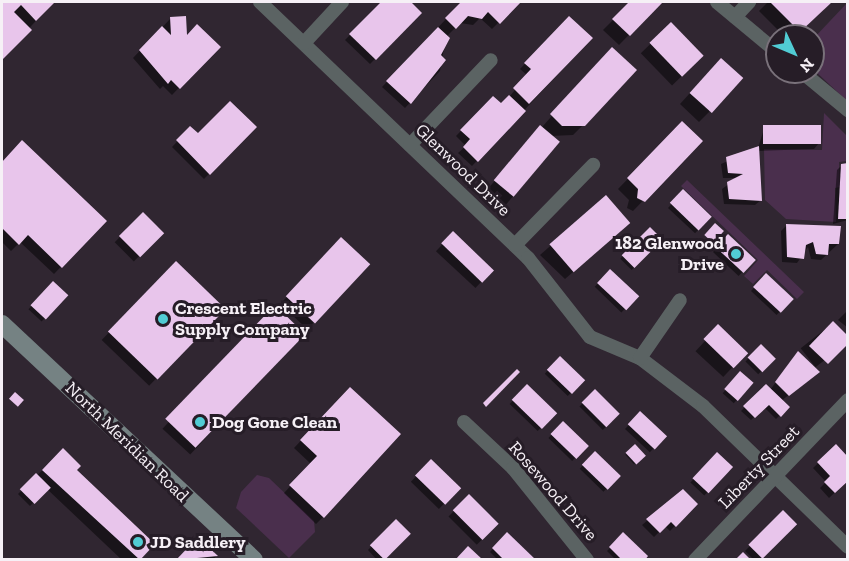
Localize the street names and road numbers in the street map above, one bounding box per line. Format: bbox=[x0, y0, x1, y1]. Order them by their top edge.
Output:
street label: Glenwood Drive bbox=[411, 119, 515, 221]
street label: North Meridian Road bbox=[61, 377, 193, 507]
street label: Liberty Street bbox=[714, 421, 804, 513]
street label: Rosewood Drive bbox=[504, 437, 602, 545]

